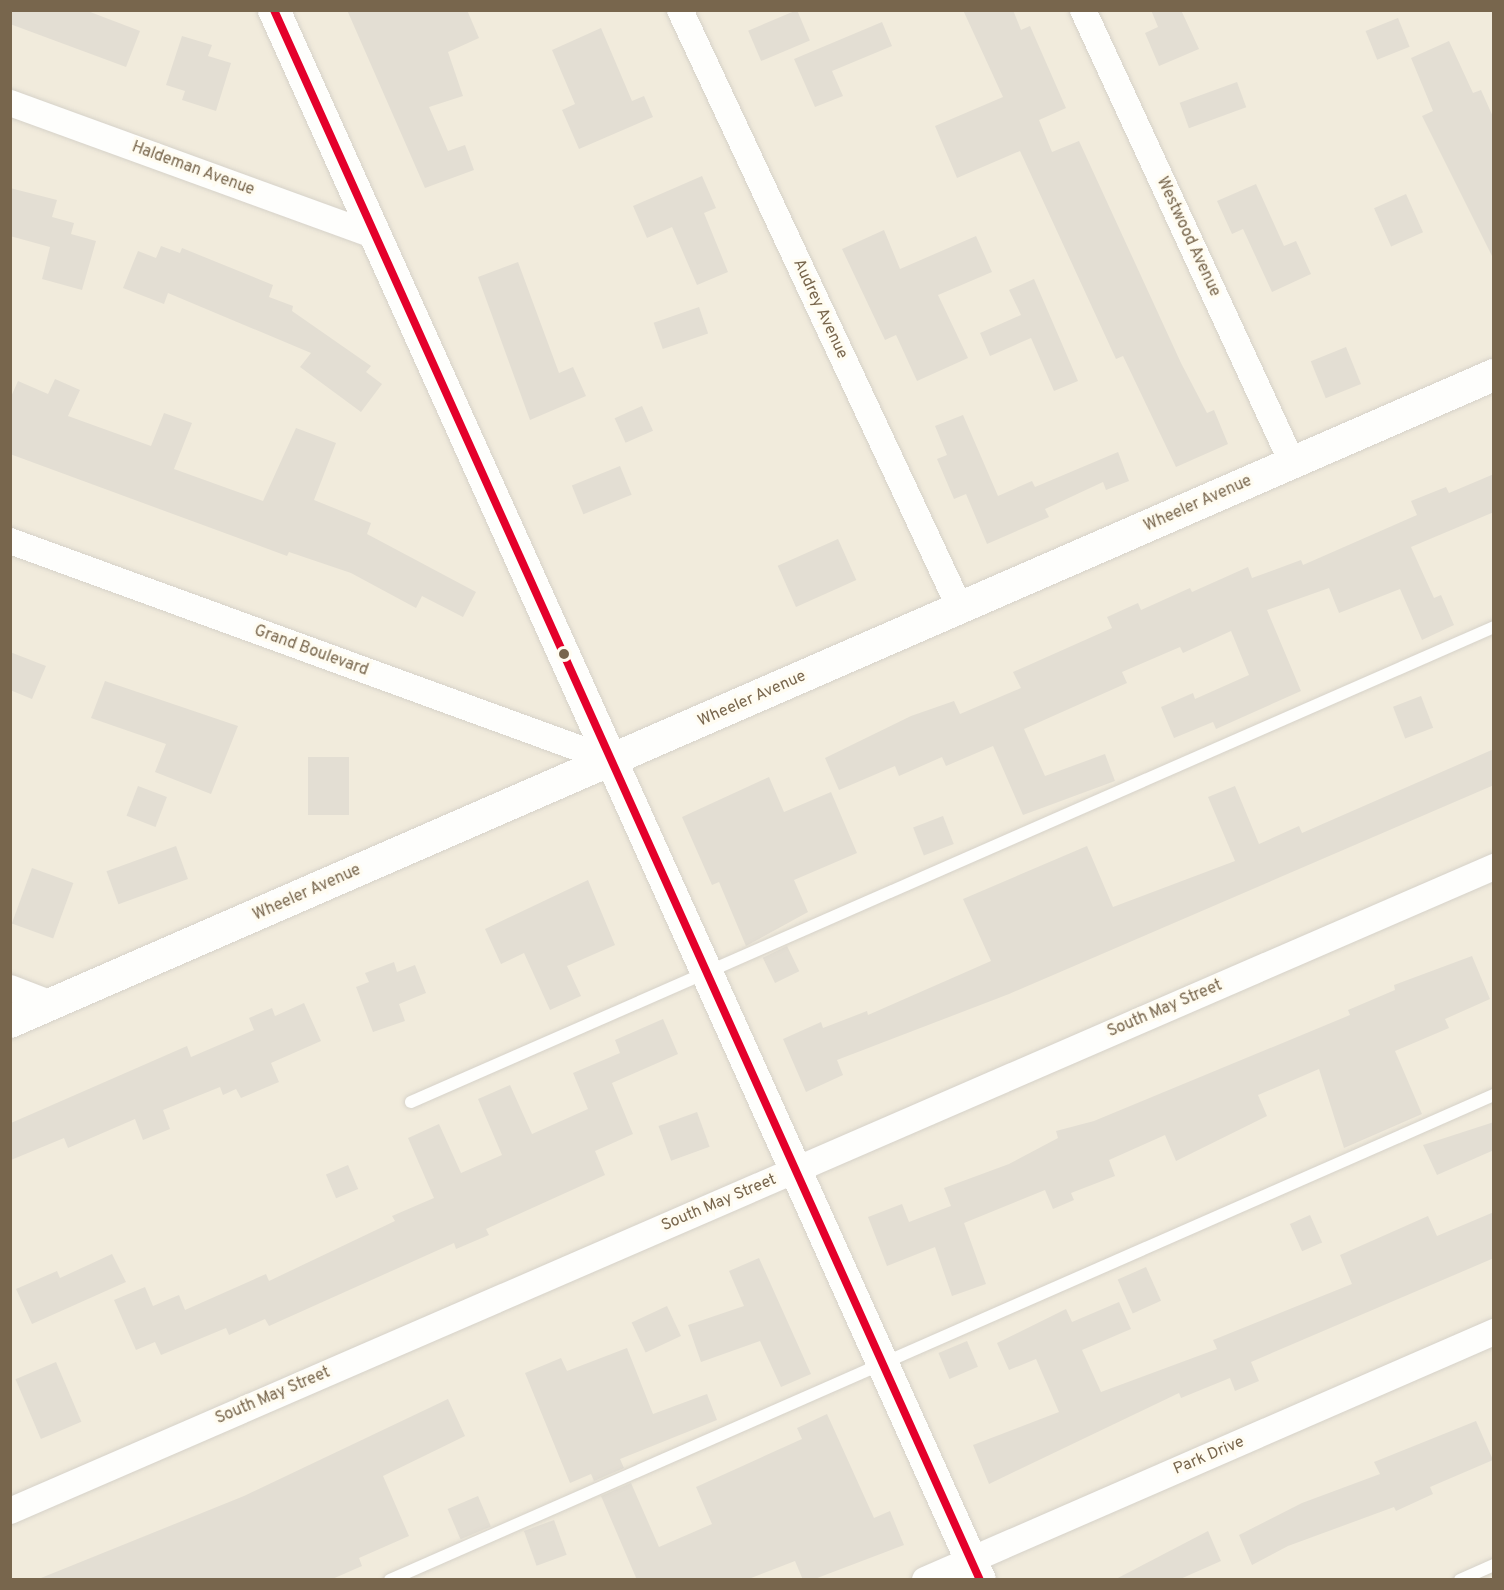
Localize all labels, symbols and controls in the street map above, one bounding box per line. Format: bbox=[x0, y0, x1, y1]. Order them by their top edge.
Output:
street label: Haldeman Avenue bbox=[129, 138, 257, 200]
street label: Westwood Avenue bbox=[1152, 174, 1224, 300]
street label: Audrey Avenue bbox=[788, 256, 852, 362]
street label: Wheeler Avenue bbox=[1141, 472, 1255, 536]
street label: Grand Boulevard bbox=[251, 621, 371, 681]
unlabelled marker bbox=[558, 648, 570, 660]
street label: Wheeler Avenue bbox=[695, 667, 809, 731]
street label: Wheeler Avenue bbox=[250, 861, 364, 925]
street label: South May Street bbox=[1105, 976, 1225, 1042]
street label: South May Street bbox=[659, 1170, 779, 1236]
street label: South May Street bbox=[213, 1363, 333, 1429]
street label: Park Drive bbox=[1171, 1433, 1247, 1479]

